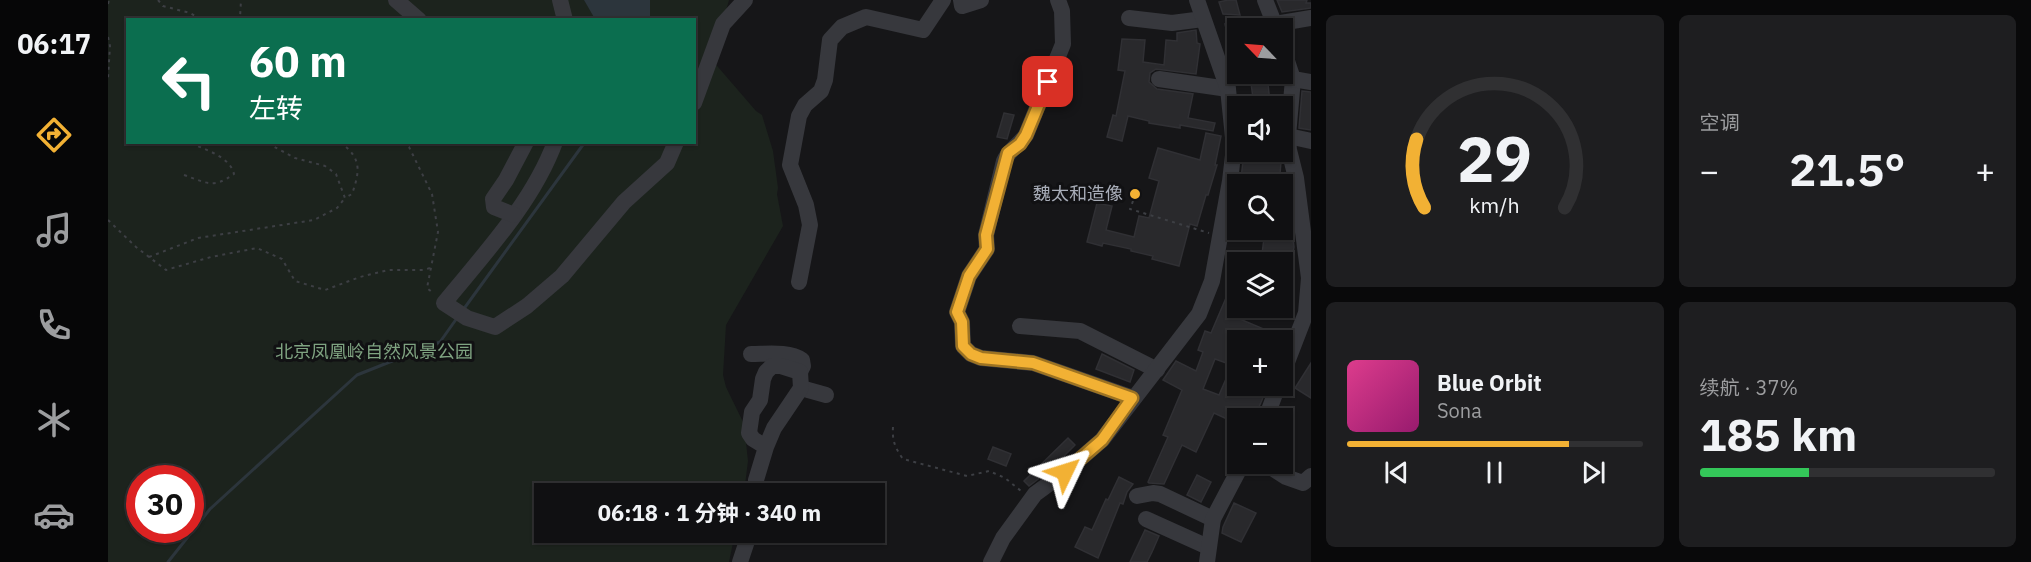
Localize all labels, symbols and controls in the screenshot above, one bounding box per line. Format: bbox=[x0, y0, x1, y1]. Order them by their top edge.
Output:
north arrow bbox=[1227, 18, 1293, 84]
map controls bbox=[1227, 18, 1293, 474]
text: 06:17 bbox=[17, 26, 91, 61]
text: 60 m bbox=[249, 34, 347, 89]
icon: left bbox=[150, 42, 228, 120]
pin bbox=[1022, 56, 1073, 107]
icon: arrive bbox=[1031, 65, 1064, 98]
text: 左转 bbox=[249, 90, 303, 125]
button: sound bbox=[1227, 96, 1293, 162]
text: 空调 bbox=[1700, 109, 1740, 136]
icon: directions bbox=[33, 114, 75, 156]
text: 29 bbox=[1457, 118, 1532, 199]
text: 21.5° bbox=[1789, 140, 1905, 198]
text: − bbox=[1700, 149, 1719, 192]
text: + bbox=[1975, 149, 1995, 192]
button: search bbox=[1227, 174, 1293, 240]
place label: 魏太和造像 bbox=[1033, 182, 1123, 205]
marker: 魏太和造像 bbox=[1128, 187, 1142, 201]
text: km/h bbox=[1470, 191, 1520, 219]
icon: music bbox=[33, 209, 75, 251]
button: layers bbox=[1227, 252, 1293, 318]
icon: phone bbox=[33, 304, 75, 346]
button: + bbox=[1227, 330, 1293, 396]
park label: 北京凤凰岭自然风景公园 bbox=[275, 340, 473, 363]
text: Blue Orbit bbox=[1437, 368, 1542, 397]
text: 续航 · 37% bbox=[1700, 374, 1798, 401]
text: Sona bbox=[1437, 397, 1482, 424]
icon: climate bbox=[33, 399, 75, 441]
text: 185 km bbox=[1700, 405, 1857, 463]
button: − bbox=[1227, 408, 1293, 474]
position arrow bbox=[1033, 440, 1097, 504]
icon: previous bbox=[1380, 456, 1413, 489]
icon: pause bbox=[1478, 456, 1511, 489]
icon: next bbox=[1577, 456, 1610, 489]
speed limit sign: 30 bbox=[126, 465, 204, 543]
icon: car bbox=[33, 494, 75, 536]
text: 06:18 · 1 分钟 · 340 m bbox=[598, 498, 821, 527]

